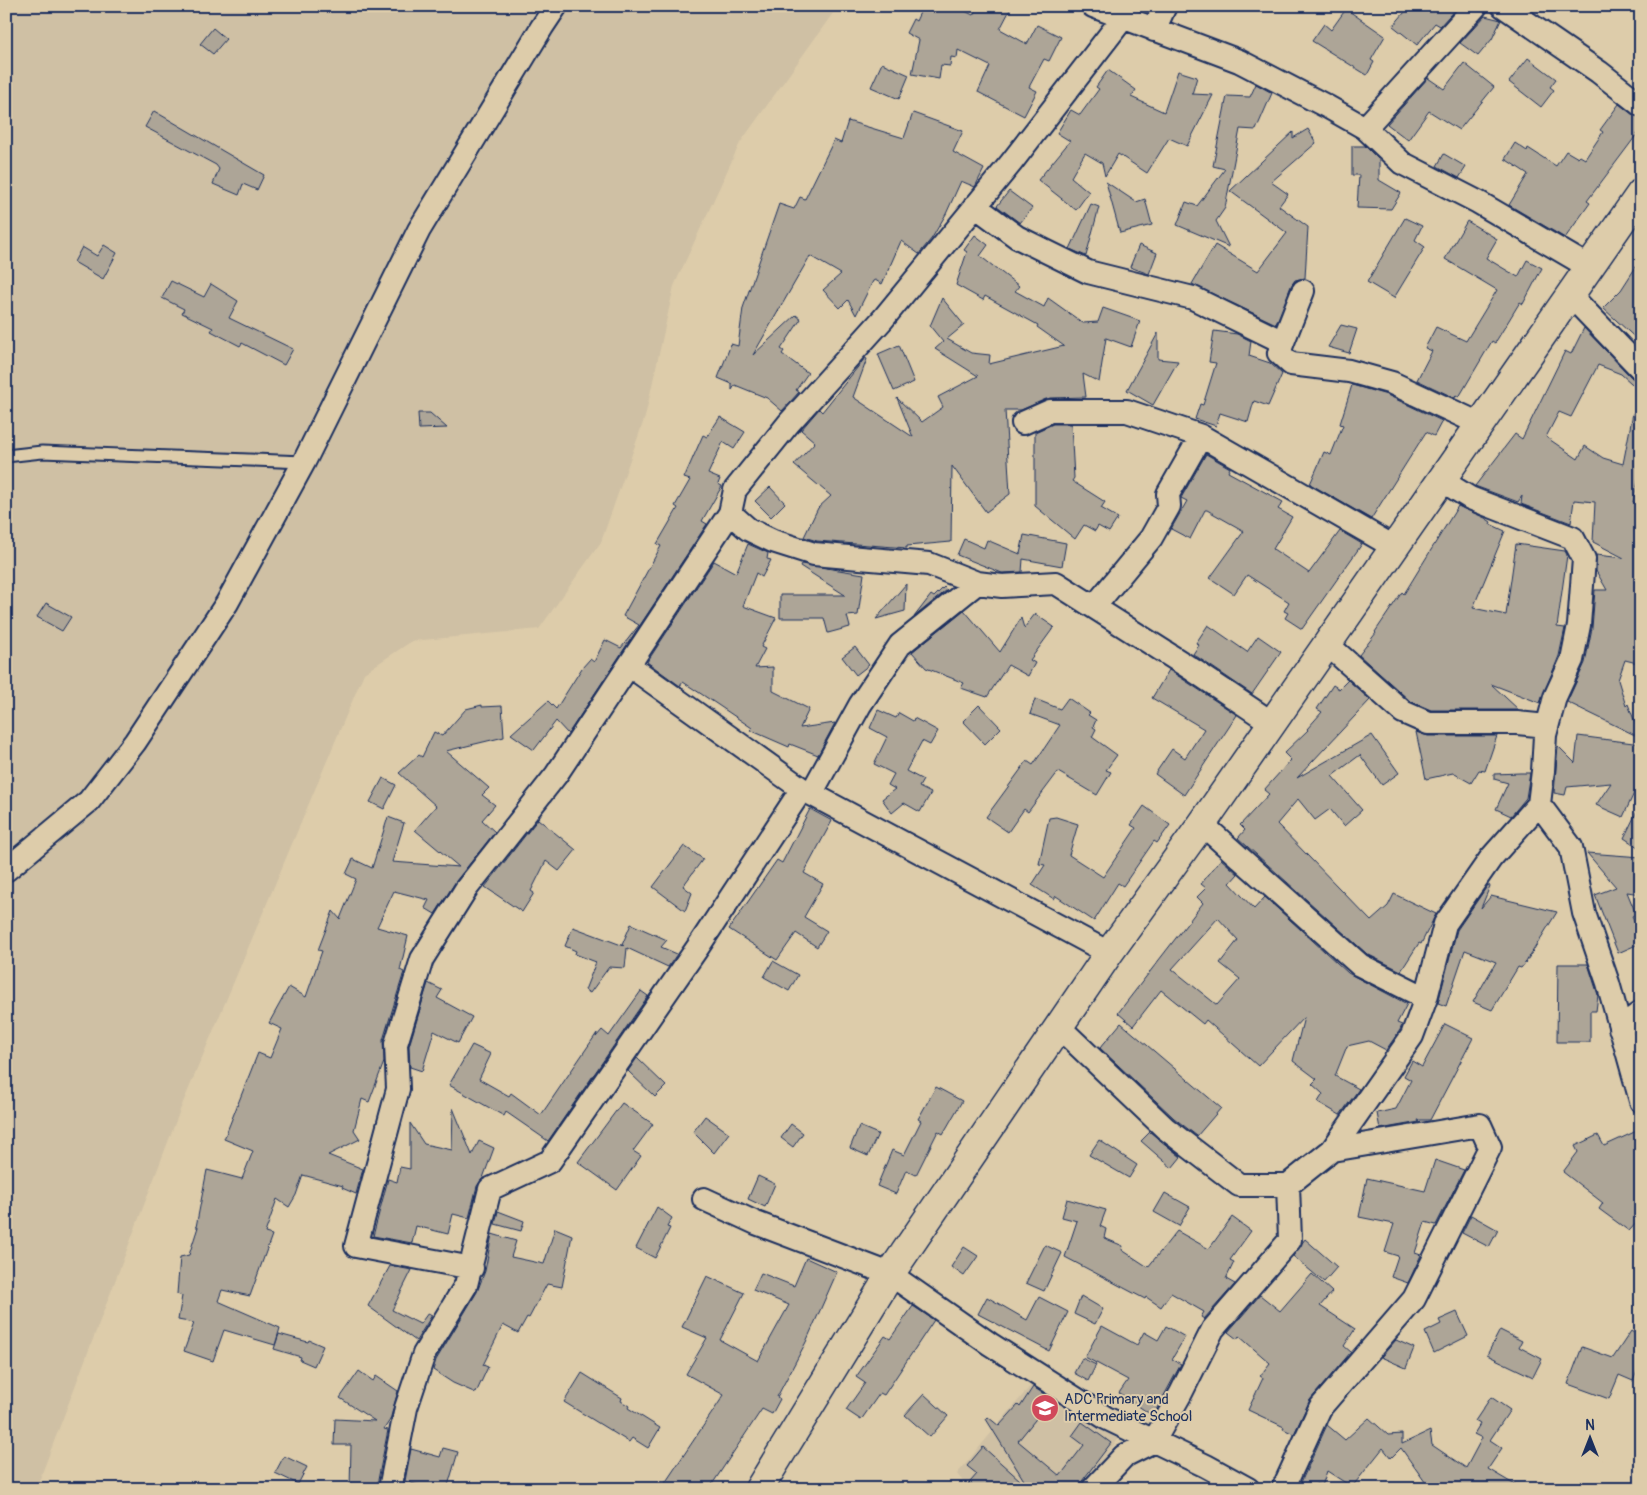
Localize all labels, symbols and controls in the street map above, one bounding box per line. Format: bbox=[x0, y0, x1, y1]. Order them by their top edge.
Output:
place label: ADC Primary and Intermediate School bbox=[1064, 1390, 1192, 1426]
school or university icon: ADC Primary and Intermediate School bbox=[1030, 1393, 1060, 1423]
north arrow bbox=[1564, 1412, 1614, 1462]
text: N bbox=[1585, 1417, 1595, 1434]

